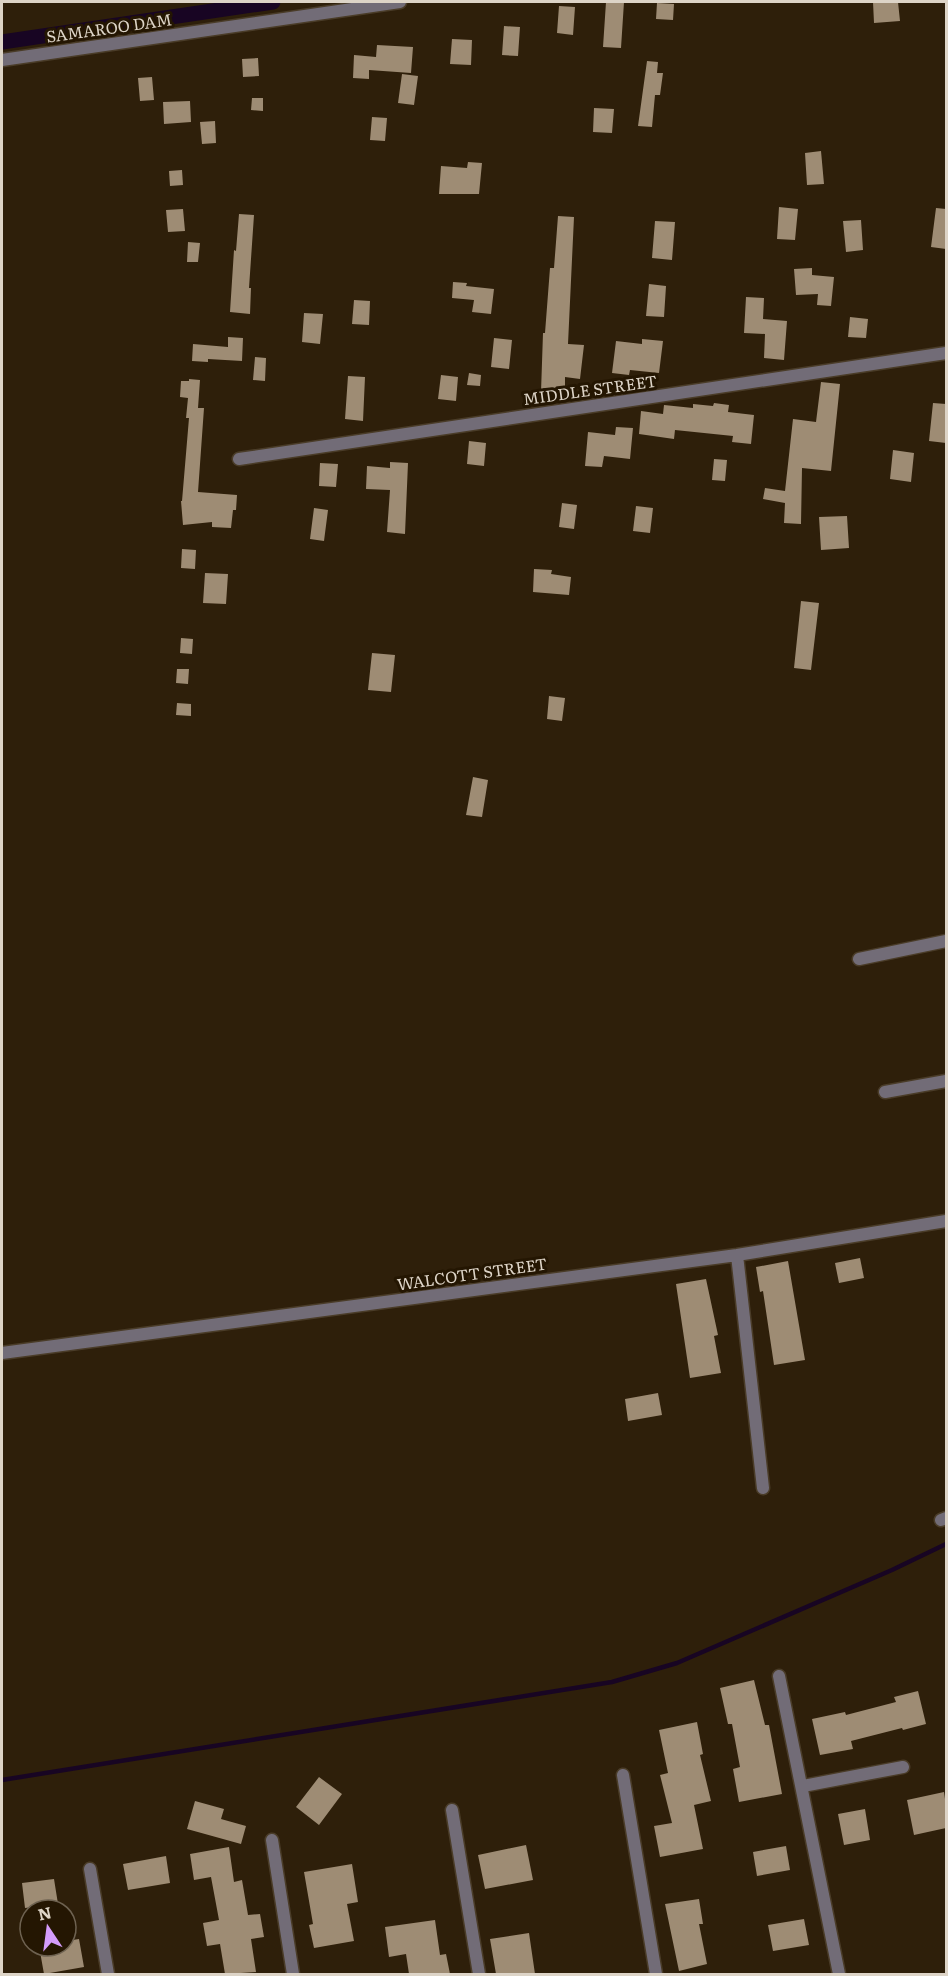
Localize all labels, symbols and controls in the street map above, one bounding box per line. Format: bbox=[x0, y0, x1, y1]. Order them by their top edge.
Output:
street label: SAMAROO DAM bbox=[44, 6, 173, 48]
street label: MIDDLE STREET bbox=[521, 368, 659, 410]
street label: WALCOTT STREET bbox=[395, 1251, 549, 1295]
north arrow bbox=[18, 1898, 78, 1958]
text: N bbox=[35, 1899, 54, 1926]

